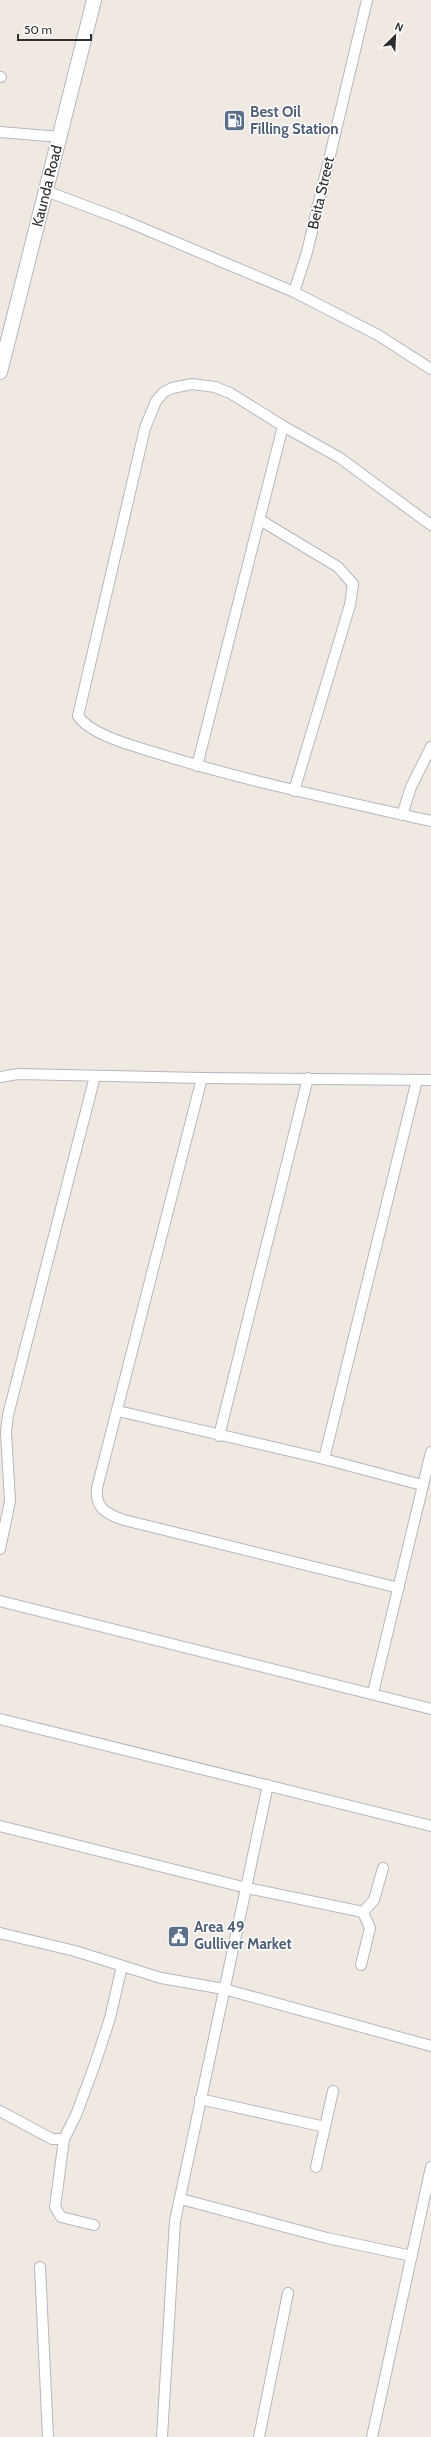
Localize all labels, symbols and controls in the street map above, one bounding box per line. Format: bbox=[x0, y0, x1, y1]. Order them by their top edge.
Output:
scale bar bbox=[18, 16, 91, 42]
north arrow bbox=[375, 16, 415, 56]
text: N bbox=[393, 19, 405, 35]
text: 50 m bbox=[24, 22, 52, 37]
place label: Best Oil Filling Station bbox=[250, 103, 339, 138]
fuel station icon: Best Oil Filling Station bbox=[222, 108, 248, 134]
street label: Kaunda Road bbox=[28, 143, 66, 229]
street label: Beita Street bbox=[304, 155, 338, 231]
place label: Area 49 Gulliver Market bbox=[194, 1918, 292, 1953]
public building icon: Area 49 Gulliver Market bbox=[165, 1923, 191, 1949]

